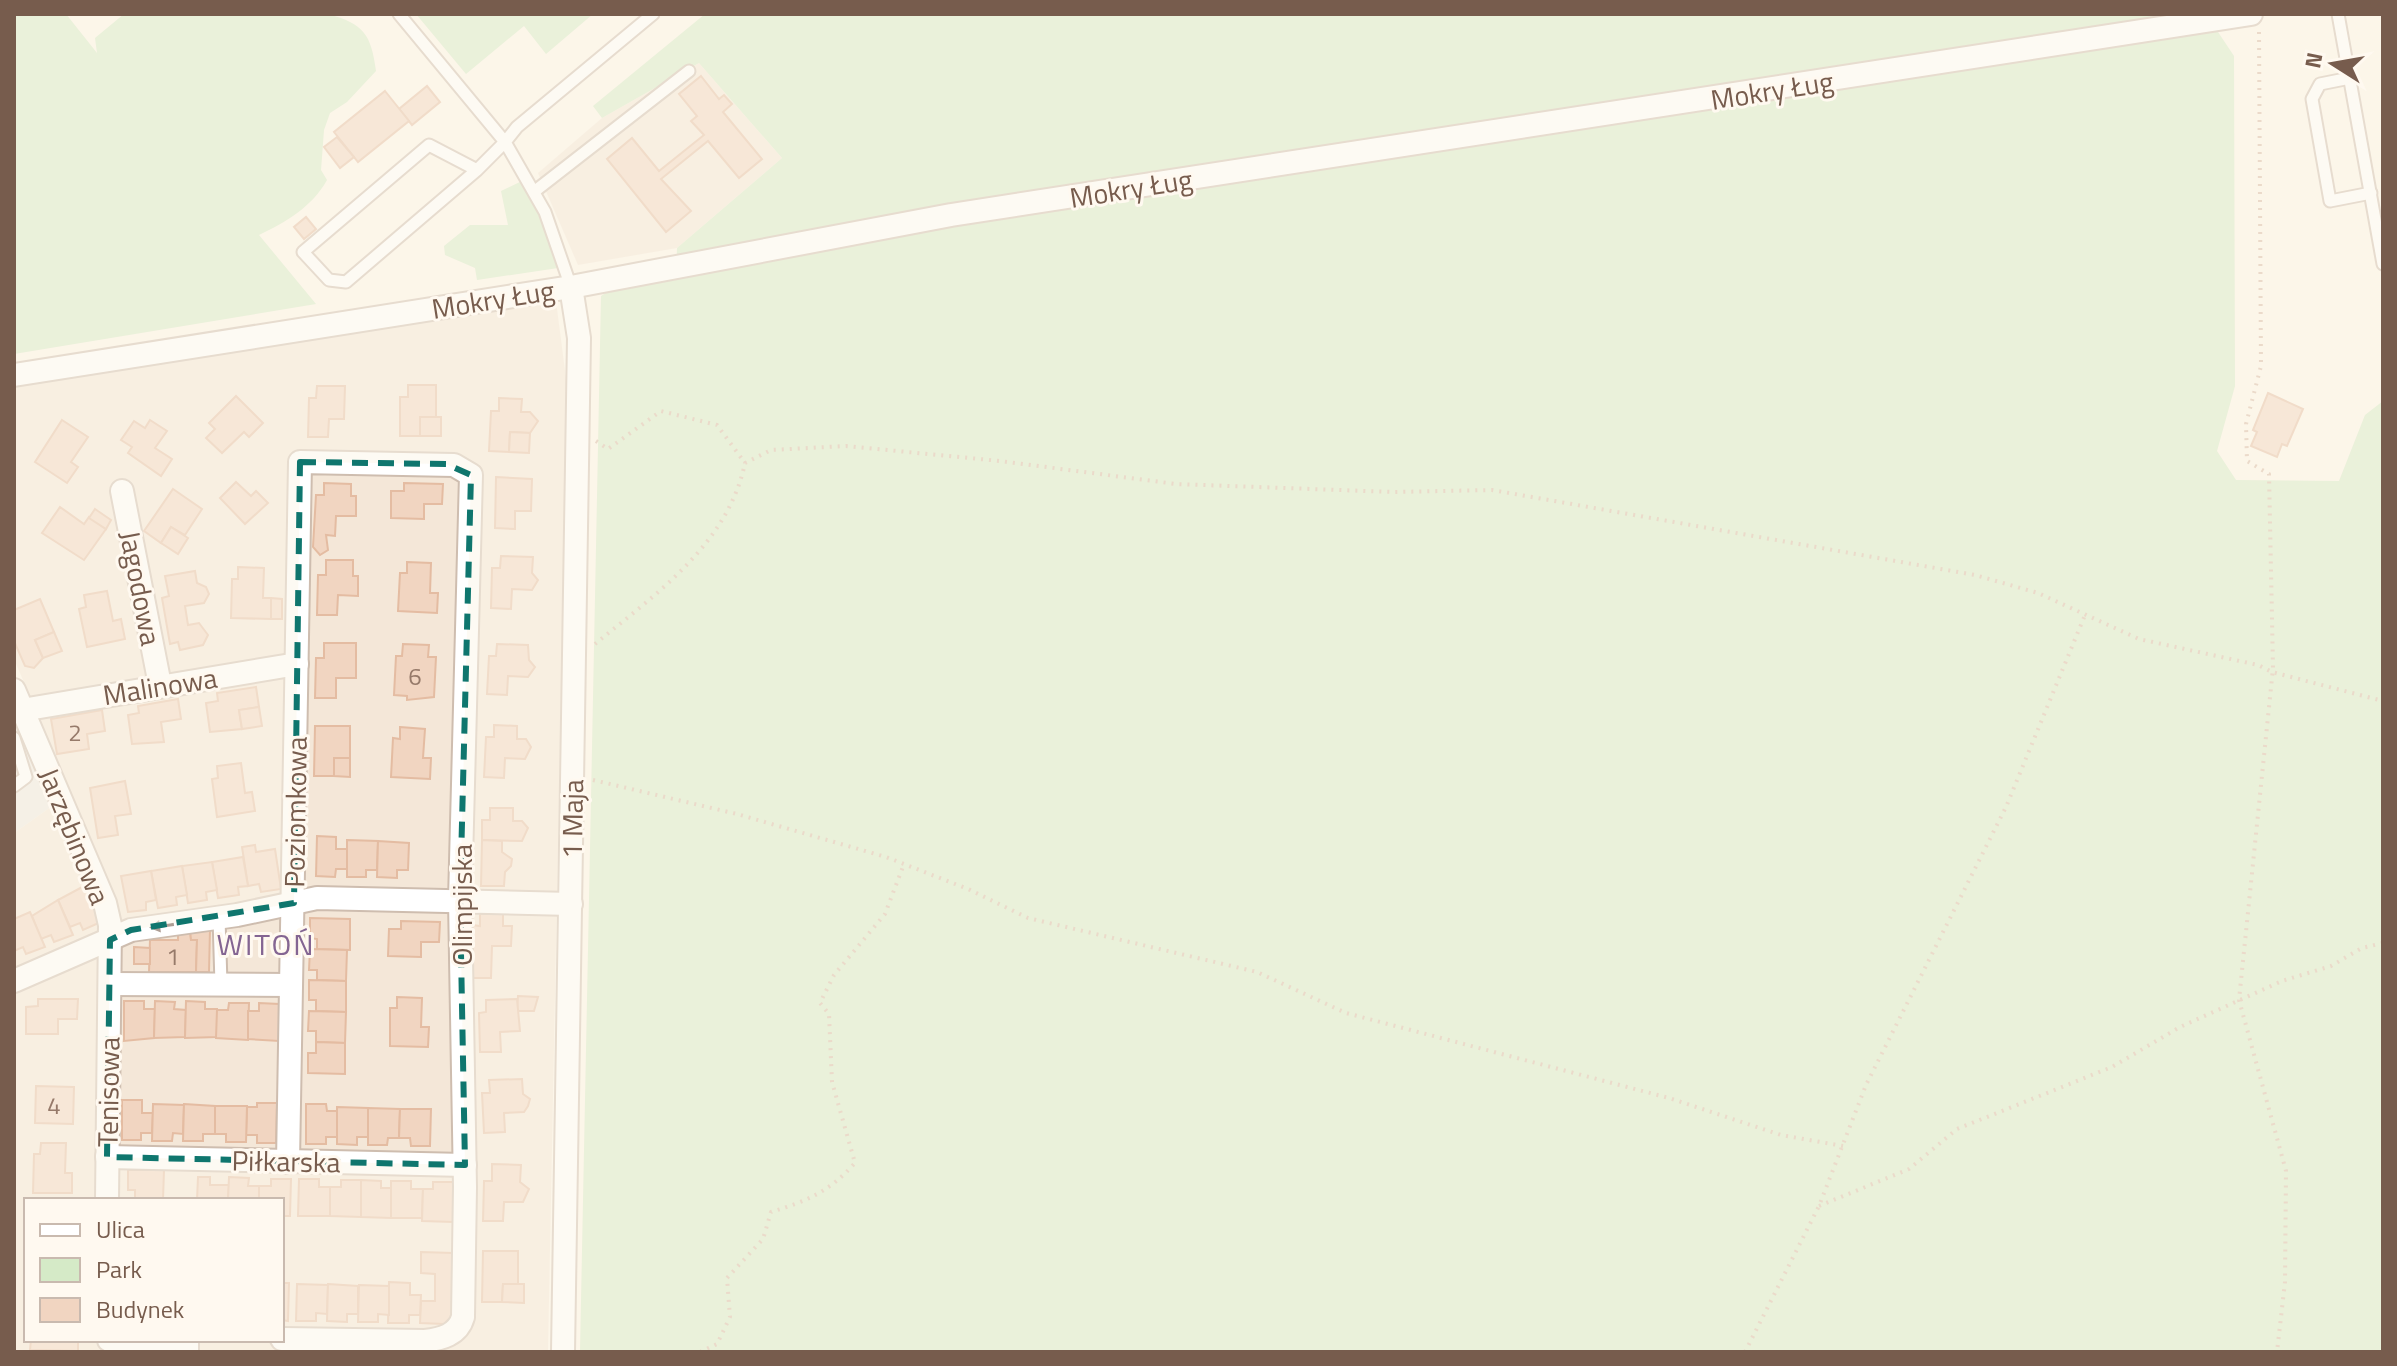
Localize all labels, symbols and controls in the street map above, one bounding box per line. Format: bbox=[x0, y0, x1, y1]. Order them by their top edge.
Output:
north arrow bbox=[2293, 24, 2373, 104]
text: N bbox=[2295, 49, 2332, 71]
street label: Mokry Ług bbox=[1708, 59, 1836, 121]
street label: Mokry Ług bbox=[1067, 157, 1195, 219]
street label: Mokry Ług bbox=[429, 268, 557, 330]
street label: Jagodowa bbox=[109, 527, 173, 649]
street label: Malinowa bbox=[100, 656, 220, 716]
house number: 6 bbox=[408, 658, 422, 694]
house number: 2 bbox=[68, 714, 82, 750]
street label: Poziomkowa bbox=[272, 736, 318, 888]
street label: Jarzębinowa bbox=[28, 761, 122, 911]
street label: 1 Maja bbox=[550, 779, 594, 859]
street label: Olimpijska bbox=[440, 844, 483, 966]
one-way arrow bbox=[149, 920, 174, 933]
district label: WITOŃ bbox=[216, 921, 316, 967]
house number: 1 bbox=[166, 938, 180, 974]
street label: Tenisowa bbox=[86, 1036, 130, 1148]
house number: 4 bbox=[47, 1087, 61, 1123]
street label: Piłkarska bbox=[231, 1139, 341, 1183]
legend bbox=[24, 1198, 284, 1342]
text: Ulica bbox=[96, 1211, 145, 1247]
text: Park bbox=[96, 1251, 142, 1287]
text: Budynek bbox=[96, 1291, 185, 1327]

